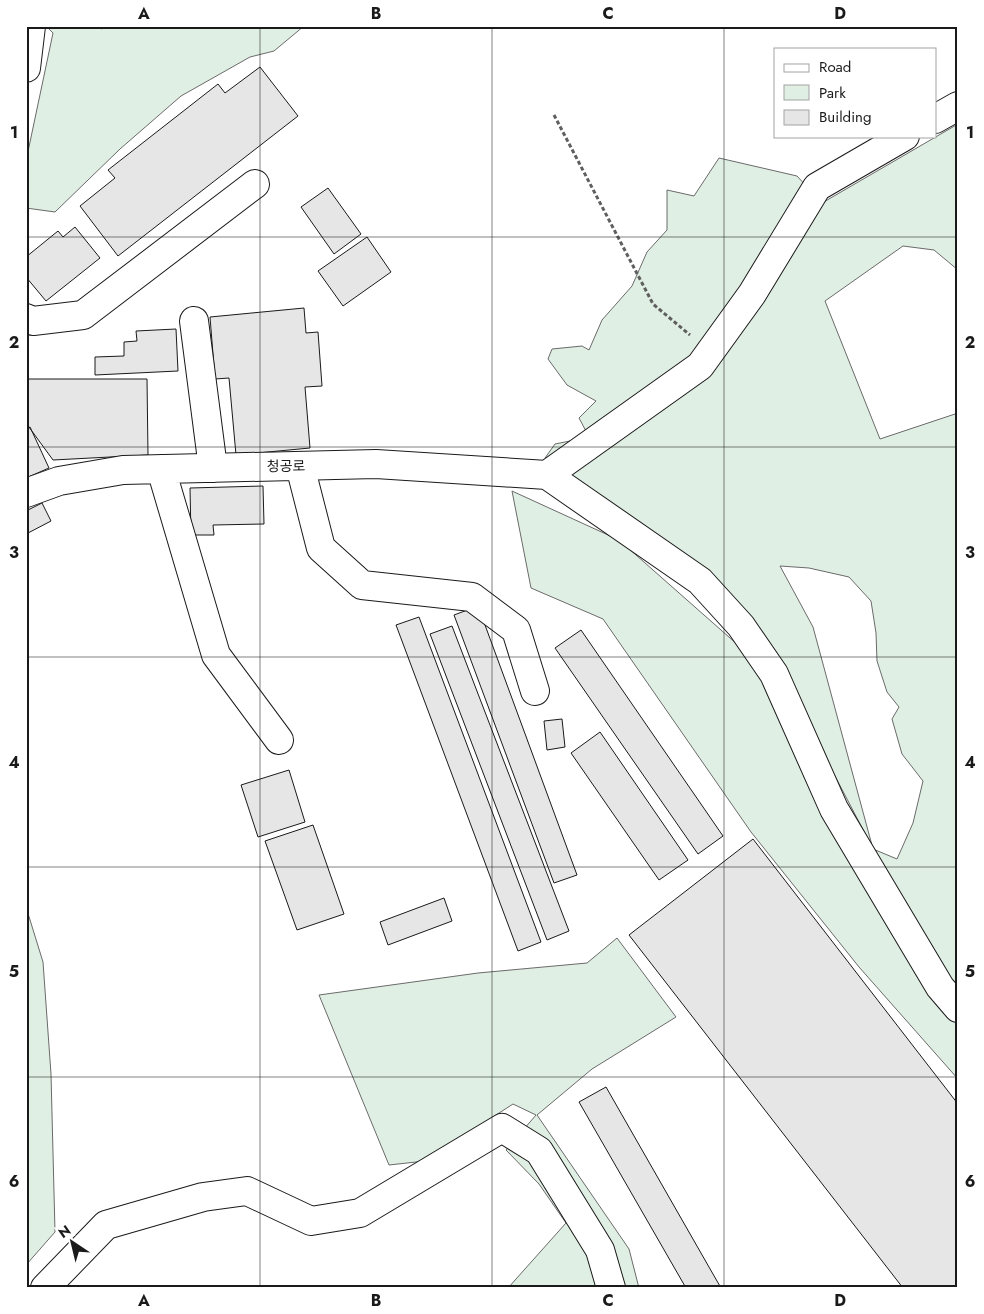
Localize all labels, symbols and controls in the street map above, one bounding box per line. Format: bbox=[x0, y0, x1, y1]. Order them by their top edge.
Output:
text: A bbox=[137, 2, 150, 25]
text: B bbox=[371, 2, 381, 25]
text: C bbox=[602, 2, 614, 25]
text: D bbox=[834, 2, 846, 25]
legend bbox=[774, 48, 936, 138]
text: Road bbox=[819, 56, 851, 78]
text: Park bbox=[819, 82, 846, 104]
text: Building bbox=[819, 106, 871, 128]
text: 1 bbox=[10, 121, 18, 144]
text: 1 bbox=[966, 121, 974, 144]
text: 2 bbox=[9, 331, 19, 354]
text: 2 bbox=[965, 331, 975, 354]
street label: 청공로 bbox=[267, 456, 306, 476]
text: 3 bbox=[9, 541, 19, 564]
text: 3 bbox=[965, 541, 975, 564]
text: 4 bbox=[8, 751, 20, 774]
text: 4 bbox=[964, 751, 976, 774]
text: 5 bbox=[9, 960, 19, 983]
text: 5 bbox=[965, 960, 975, 983]
text: 6 bbox=[9, 1170, 19, 1193]
text: 6 bbox=[965, 1170, 975, 1193]
north arrow bbox=[48, 1216, 98, 1266]
text: N bbox=[54, 1220, 75, 1243]
text: A bbox=[137, 1289, 150, 1312]
text: B bbox=[371, 1289, 381, 1312]
text: C bbox=[602, 1289, 614, 1312]
text: D bbox=[834, 1289, 846, 1312]

